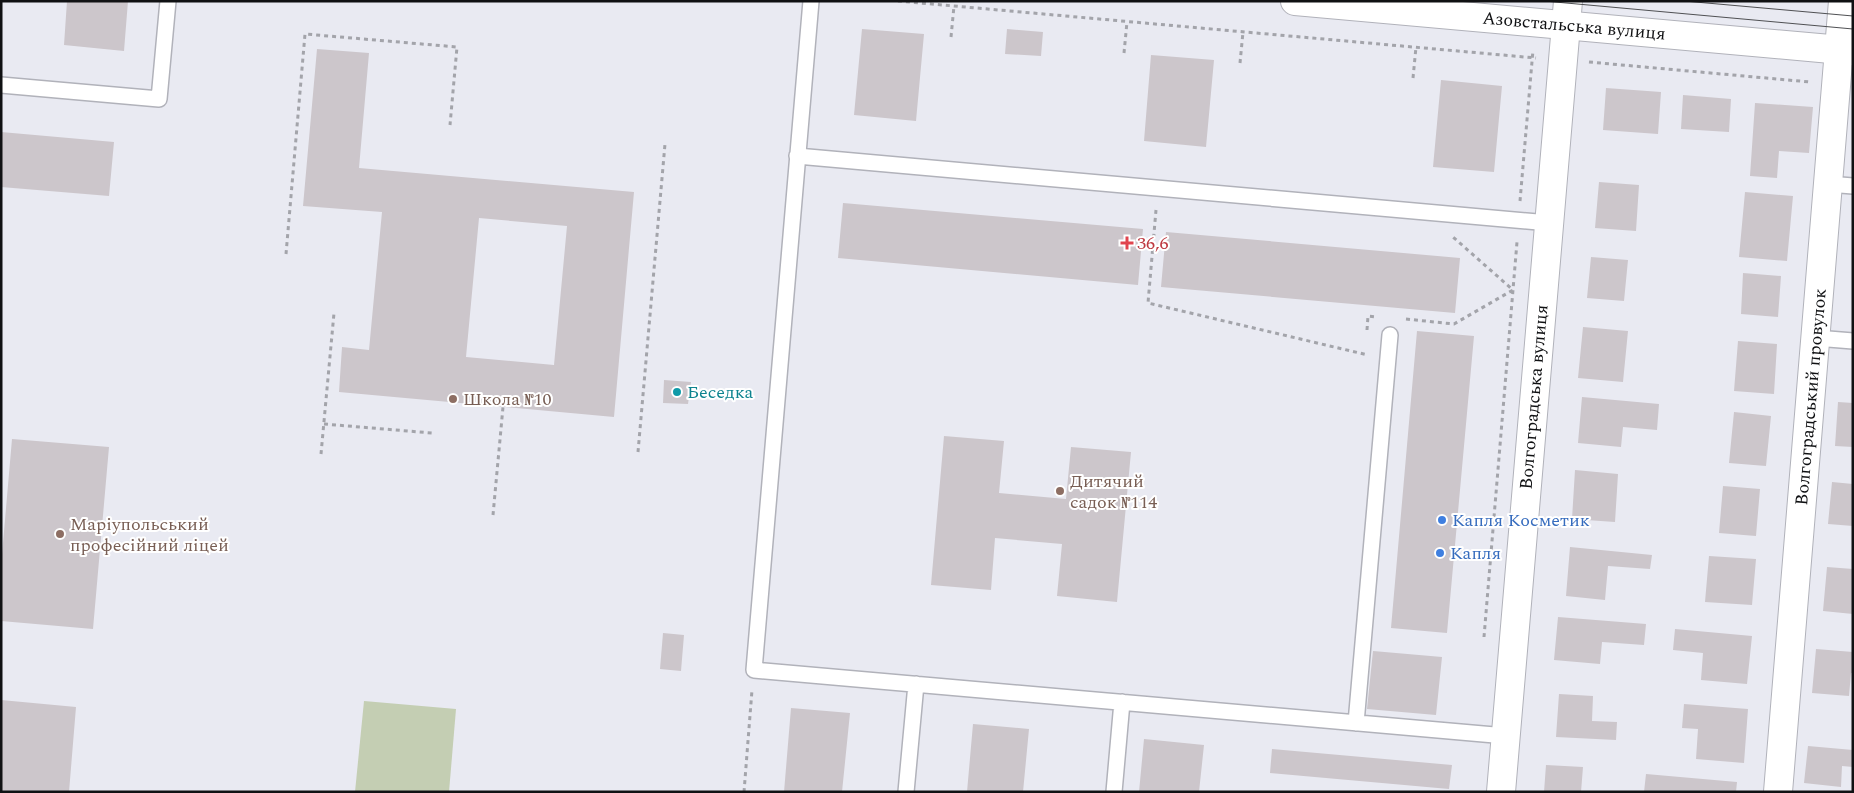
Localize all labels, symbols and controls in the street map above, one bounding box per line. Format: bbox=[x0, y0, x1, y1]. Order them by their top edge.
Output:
street label: Азовстальська вулиця bbox=[1481, 5, 1667, 47]
place label: 36,6 bbox=[1137, 230, 1169, 257]
marker: 36,6 bbox=[1121, 237, 1133, 249]
street label: Волгоградський провулок bbox=[1788, 287, 1834, 507]
street label: Волгоградська вулиця bbox=[1512, 303, 1556, 491]
place label: Беседка bbox=[687, 379, 754, 406]
place label: Школа №10 bbox=[463, 386, 551, 413]
marker: Беседка bbox=[671, 386, 683, 398]
marker: Школа №10 bbox=[447, 393, 459, 405]
place label: Дитячий садок №114 bbox=[1070, 468, 1157, 516]
marker: Дитячий садок №114 bbox=[1054, 485, 1066, 497]
place label: Капля Косметик bbox=[1452, 507, 1590, 534]
place label: Маріупольський професійний ліцей bbox=[70, 511, 229, 559]
marker: Капля Косметик bbox=[1436, 514, 1448, 526]
marker: Маріупольський професійний ліцей bbox=[54, 528, 66, 540]
place label: Капля bbox=[1450, 540, 1501, 567]
marker: Капля bbox=[1434, 547, 1446, 559]

